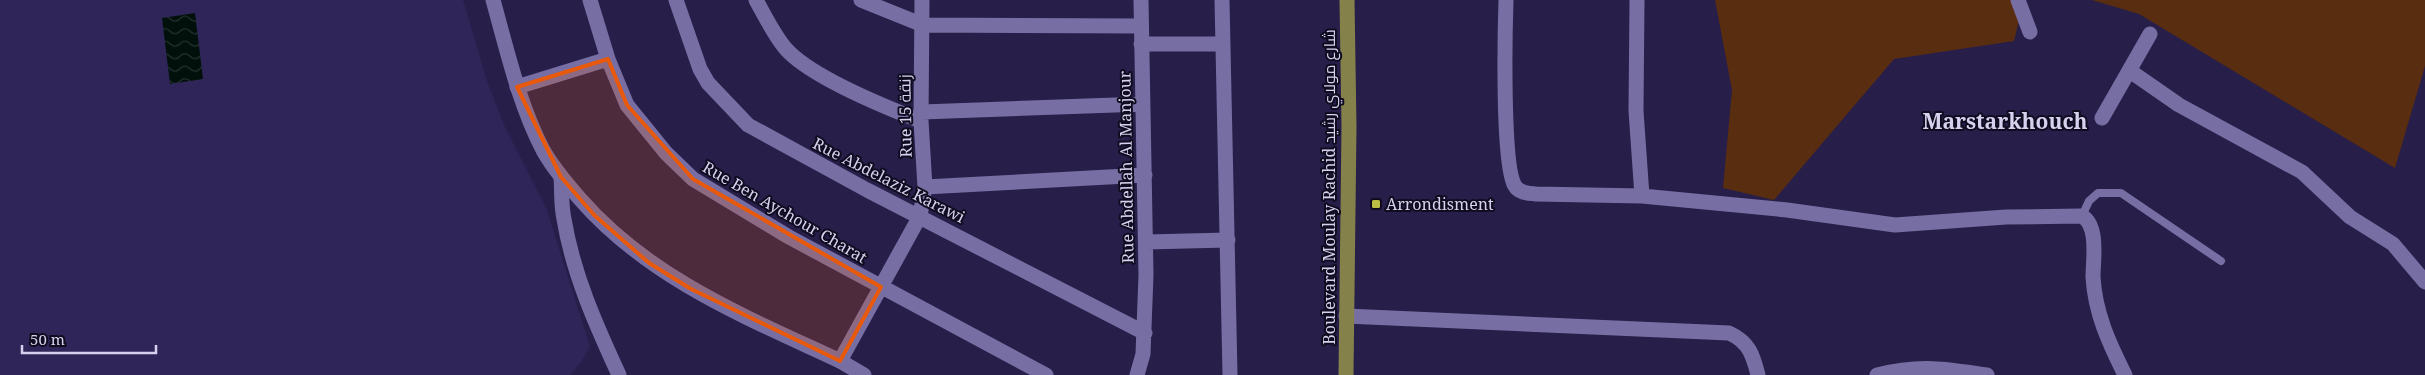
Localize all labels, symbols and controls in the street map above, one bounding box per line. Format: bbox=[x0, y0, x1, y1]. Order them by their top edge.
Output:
street label: Boulevard Moulay Rachid شارع مولاي رشيد bbox=[1318, 29, 1343, 345]
street label: Rue Abdellah Al Manjour bbox=[1113, 70, 1139, 263]
street label: Rue 15 زنقة bbox=[893, 74, 917, 158]
district label: Marstarkhouch bbox=[1922, 107, 2088, 135]
street label: Rue Abdelaziz Karawi bbox=[809, 132, 969, 228]
street label: Rue Ben Aychour Charat bbox=[699, 156, 872, 268]
place label: Arrondisment bbox=[1386, 193, 1494, 215]
marker: Arrondisment bbox=[1370, 198, 1382, 210]
scale bar bbox=[22, 322, 156, 354]
text: 50 m bbox=[30, 329, 65, 349]

